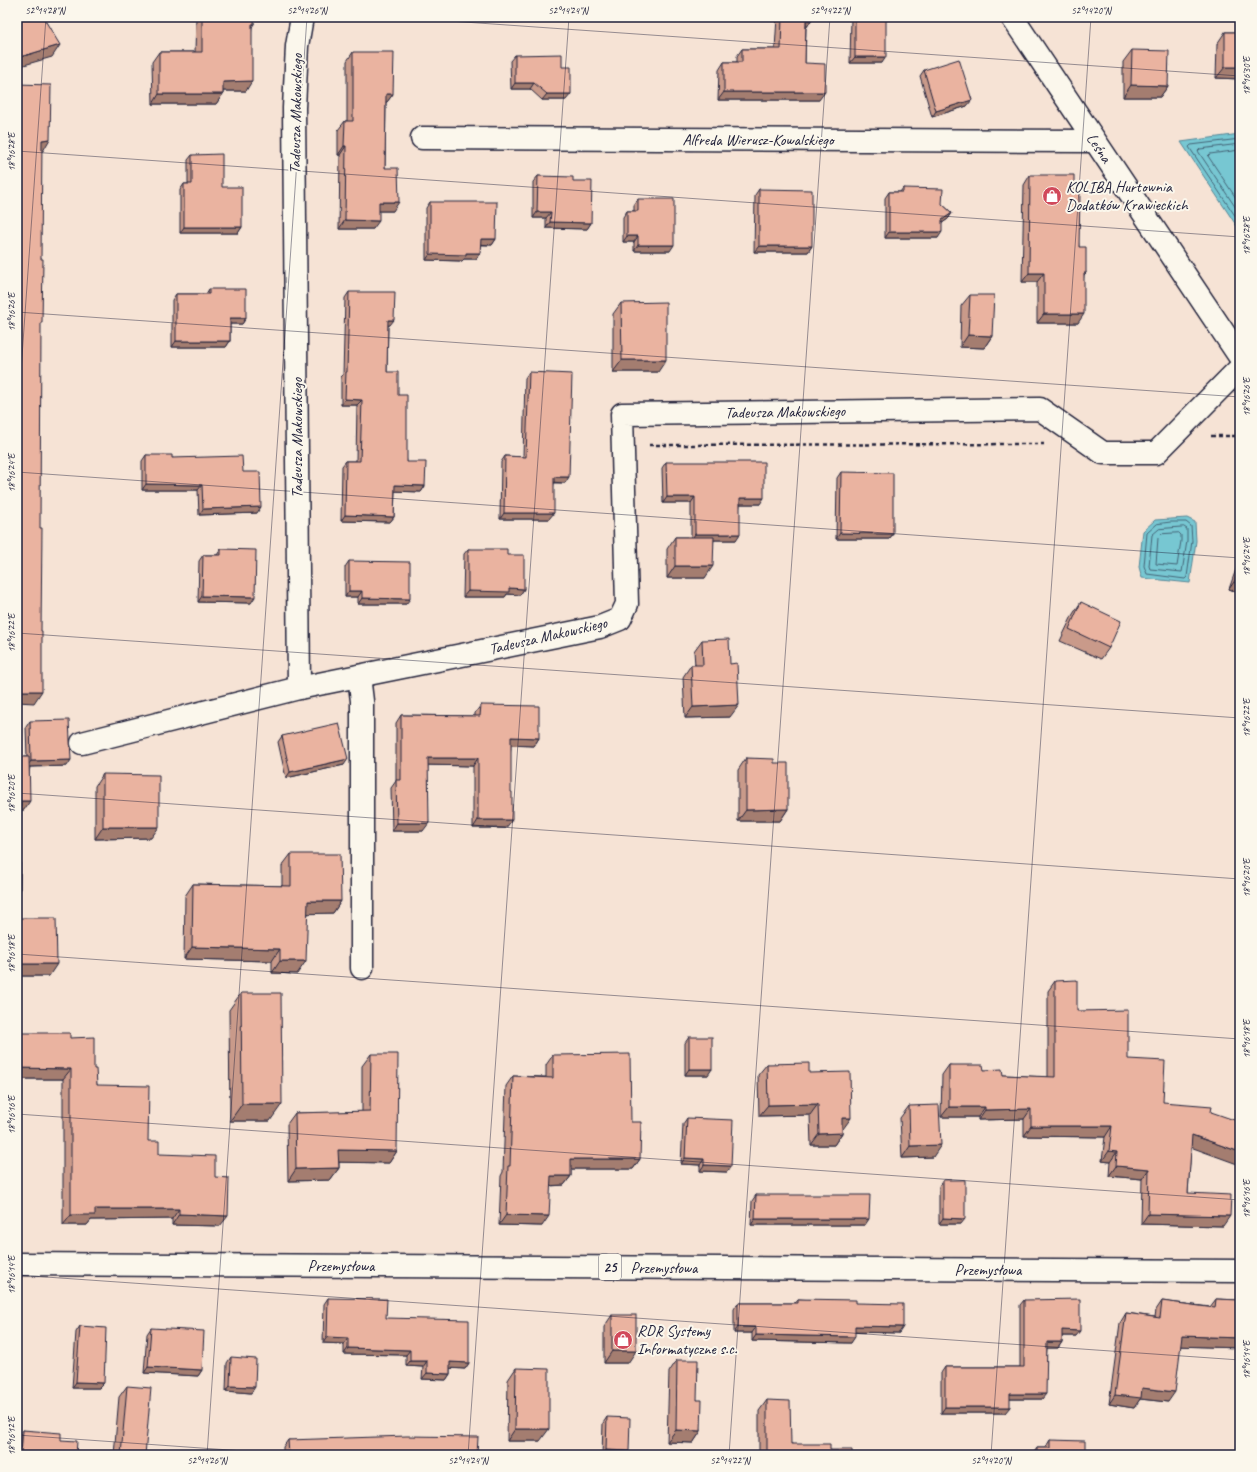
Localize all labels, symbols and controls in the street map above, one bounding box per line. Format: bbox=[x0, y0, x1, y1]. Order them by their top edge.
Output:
text: 52°14'28"N bbox=[25, 4, 67, 17]
text: 52°14'26"N bbox=[287, 4, 329, 17]
text: 52°14'24"N bbox=[548, 4, 590, 17]
text: 52°14'22"N bbox=[810, 4, 852, 17]
text: 52°14'20"N bbox=[1071, 4, 1113, 17]
street label: Tadeusza Makowskiego bbox=[285, 52, 307, 174]
text: 18°16'30"E bbox=[1240, 55, 1253, 95]
street label: Leśna bbox=[1082, 129, 1117, 168]
street label: Alfreda Wierusz-Kowalskiego bbox=[683, 130, 836, 150]
text: 18°16'28"E bbox=[5, 131, 18, 171]
place label: KOLIBA Hurtownia Dodatków Krawieckich bbox=[1066, 177, 1189, 215]
shop icon: KOLIBA Hurtownia Dodatków Krawieckich bbox=[1041, 185, 1063, 207]
text: 18°16'28"E bbox=[1240, 215, 1253, 255]
text: 18°16'26"E bbox=[5, 291, 18, 331]
street label: Tadeusza Makowskiego bbox=[287, 376, 307, 498]
text: 18°16'26"E bbox=[1240, 376, 1253, 416]
street label: Tadeusza Makowskiego bbox=[725, 401, 847, 423]
text: 18°16'24"E bbox=[5, 452, 18, 492]
text: 18°16'24"E bbox=[1240, 536, 1253, 576]
text: 18°16'22"E bbox=[5, 612, 18, 652]
street label: Tadeusza Makowskiego bbox=[487, 612, 610, 659]
text: 18°16'22"E bbox=[1240, 697, 1253, 737]
text: 18°16'20"E bbox=[5, 773, 18, 813]
text: 18°16'20"E bbox=[1240, 857, 1253, 897]
text: 18°16'18"E bbox=[5, 933, 18, 973]
text: 18°16'18"E bbox=[1240, 1018, 1253, 1058]
text: 18°16'16"E bbox=[5, 1094, 18, 1134]
text: 18°16'16"E bbox=[1240, 1178, 1253, 1218]
text: 18°16'14"E bbox=[5, 1254, 18, 1294]
road number: 25 bbox=[599, 1254, 621, 1280]
street label: Przemysłowa bbox=[307, 1256, 376, 1276]
street label: Przemysłowa bbox=[630, 1258, 699, 1278]
street label: Przemysłowa bbox=[954, 1260, 1023, 1280]
place label: RDR Systemy Informatyczne s.c. bbox=[637, 1321, 738, 1359]
shop icon: RDR Systemy Informatyczne s.c. bbox=[612, 1329, 634, 1351]
text: 18°16'14"E bbox=[1240, 1339, 1253, 1379]
text: 18°16'12"E bbox=[5, 1415, 18, 1455]
text: 52°14'26"N bbox=[187, 1454, 229, 1467]
text: 52°14'24"N bbox=[448, 1454, 490, 1467]
text: 52°14'22"N bbox=[710, 1454, 752, 1467]
text: 52°14'20"N bbox=[971, 1454, 1013, 1467]

